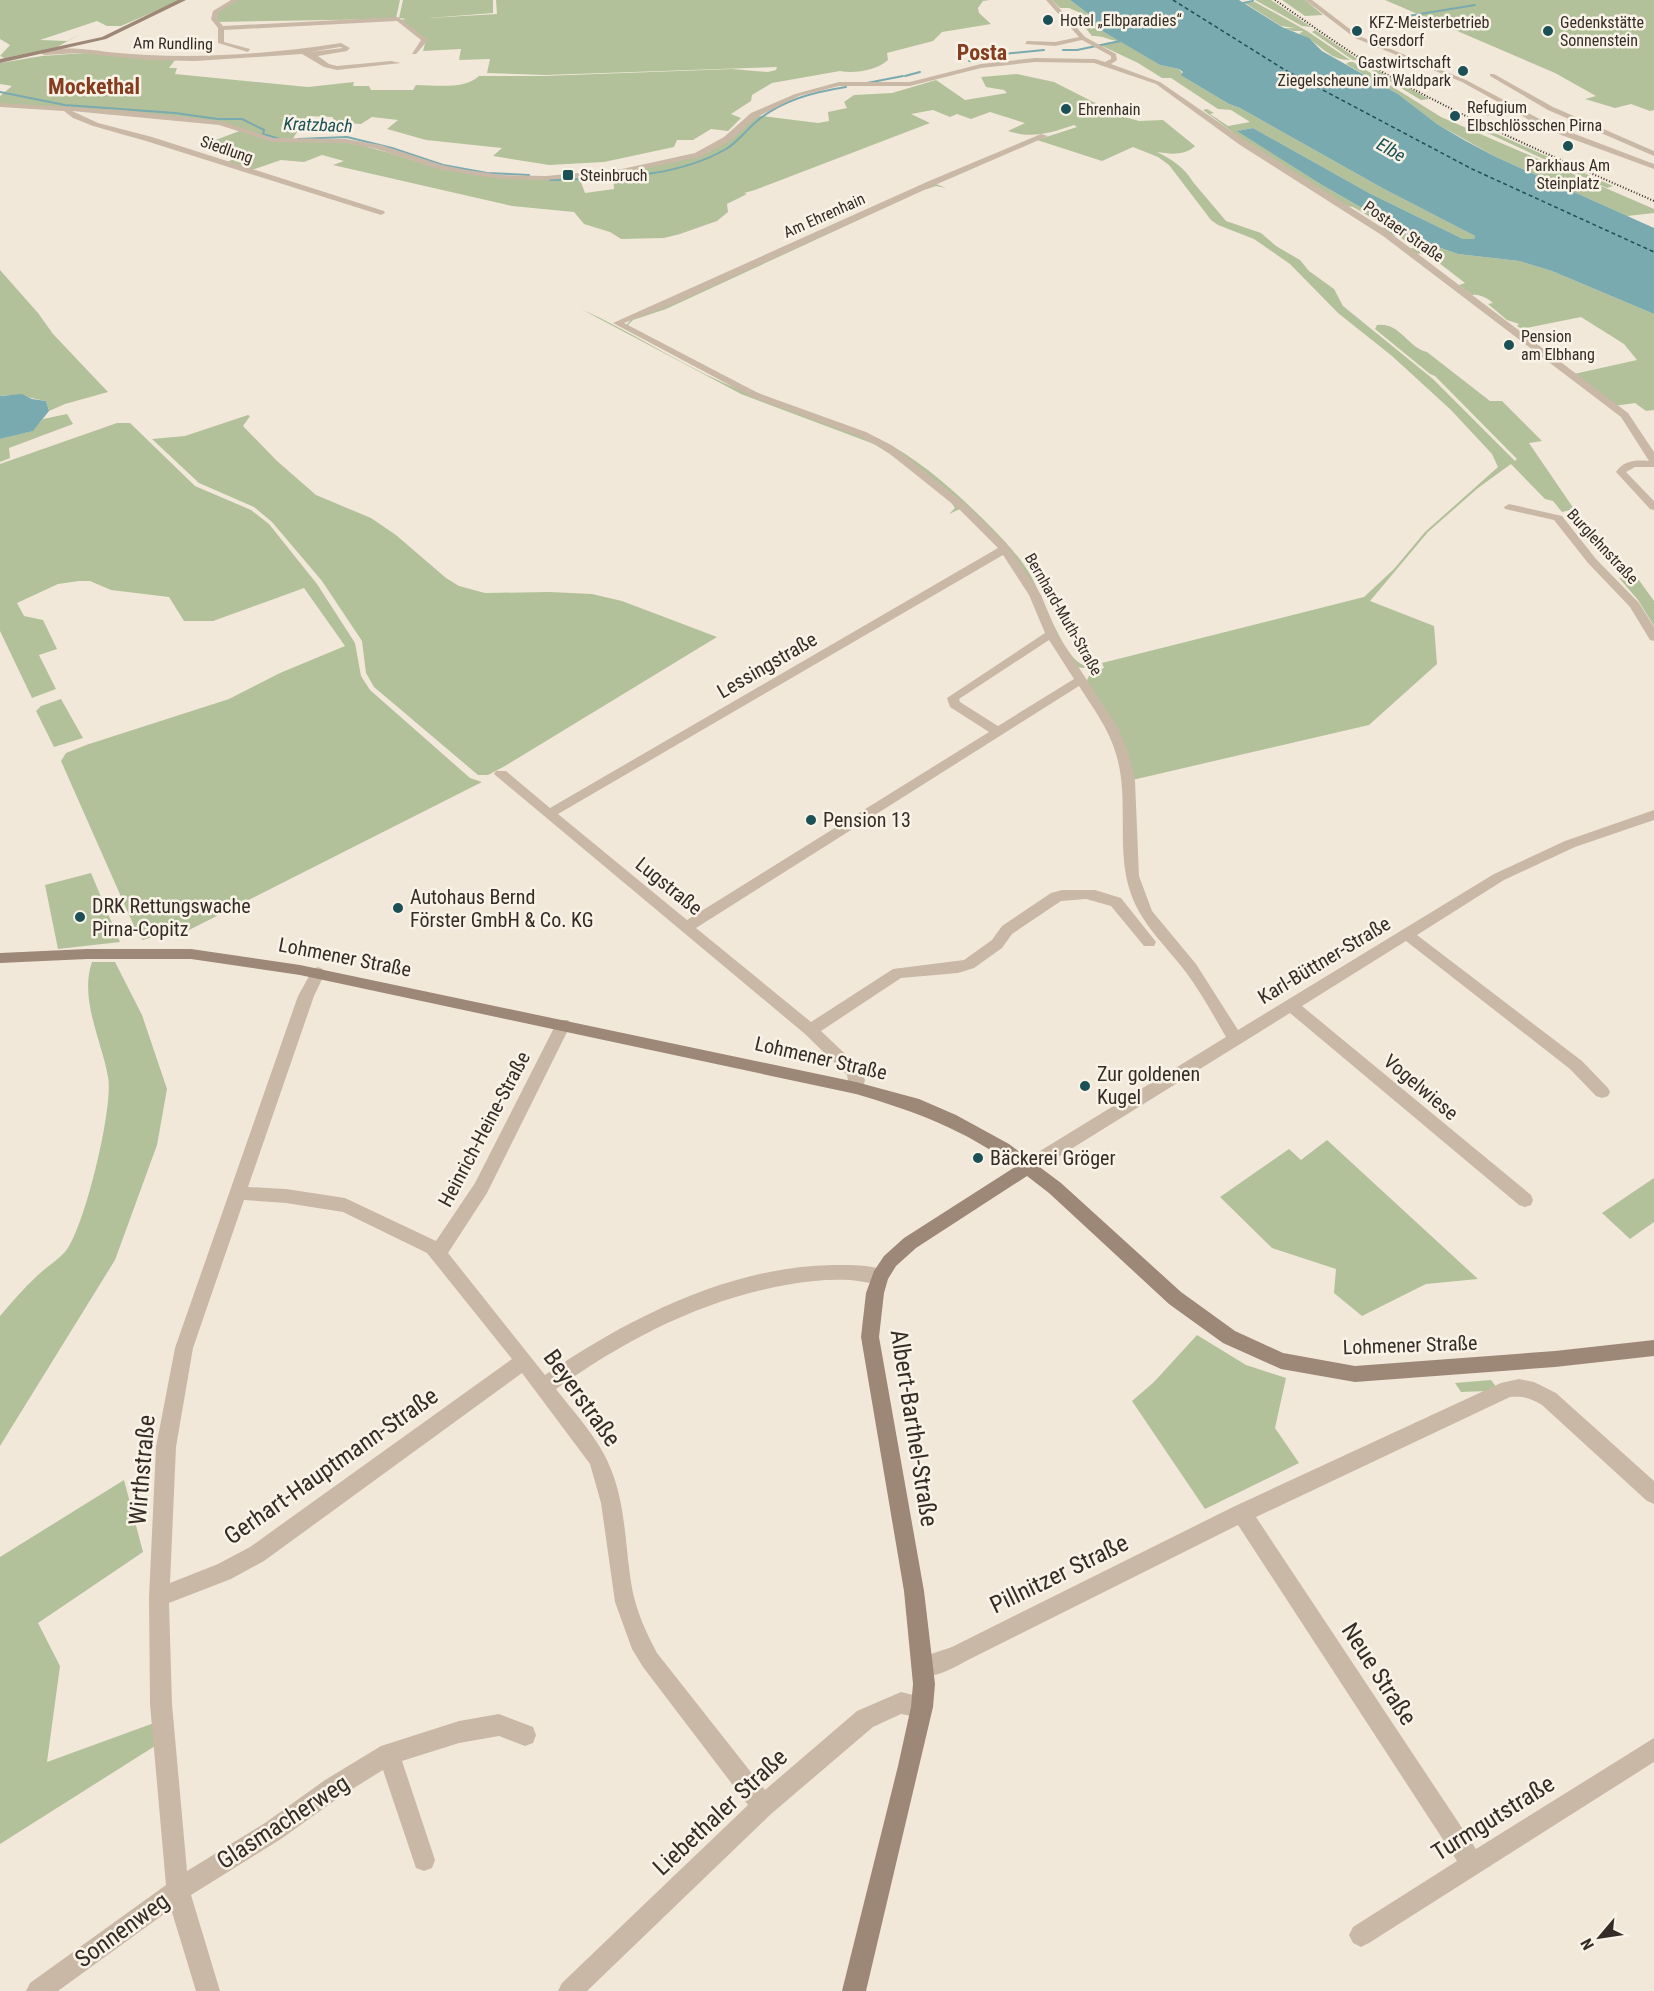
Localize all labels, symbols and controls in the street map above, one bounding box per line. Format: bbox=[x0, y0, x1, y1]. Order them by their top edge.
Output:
place label: Hotel „Elbparadies“ bbox=[1060, 11, 1182, 30]
marker: Hotel „Elbparadies“ bbox=[1041, 13, 1055, 27]
place label: KFZ-Meisterbetrieb Gersdorf bbox=[1369, 13, 1490, 50]
place label: Gedenkstätte Sonnenstein bbox=[1560, 13, 1644, 50]
marker: KFZ-Meisterbetrieb Gersdorf bbox=[1350, 24, 1364, 38]
marker: Gedenkstätte Sonnenstein bbox=[1541, 24, 1555, 38]
street label: Am Rundling bbox=[133, 33, 213, 54]
district label: Posta bbox=[957, 40, 1007, 65]
place label: Gastwirtschaft Ziegelscheune im Waldpark bbox=[1278, 53, 1452, 90]
marker: Gastwirtschaft Ziegelscheune im Waldpark bbox=[1456, 64, 1470, 78]
district label: Mockethal bbox=[48, 74, 140, 99]
place label: Refugium Elbschlösschen Pirna bbox=[1467, 98, 1602, 135]
place label: Ehrenhain bbox=[1078, 100, 1140, 119]
marker: Ehrenhain bbox=[1059, 102, 1073, 116]
marker: Refugium Elbschlösschen Pirna bbox=[1448, 109, 1462, 123]
water label: Kratzbach bbox=[283, 113, 353, 136]
street label: Siedlung bbox=[198, 132, 256, 167]
water label: Elbe bbox=[1373, 133, 1409, 166]
marker: Parkhaus Am Steinplatz bbox=[1561, 139, 1575, 153]
place label: Parkhaus Am Steinplatz bbox=[1526, 156, 1610, 193]
place label: Steinbruch bbox=[580, 166, 648, 185]
marker: Steinbruch bbox=[561, 168, 575, 182]
street label: Am Ehrenhain bbox=[780, 189, 868, 242]
street label: Postaer Straße bbox=[1360, 197, 1448, 266]
place label: Pension am Elbhang bbox=[1521, 327, 1595, 364]
marker: Pension am Elbhang bbox=[1502, 338, 1516, 352]
street label: Burglehnstraße bbox=[1563, 505, 1642, 588]
street label: Bernhard-Muth-Straße bbox=[1021, 550, 1106, 679]
street label: Lessingstraße bbox=[713, 627, 821, 703]
place label: Pension 13 bbox=[823, 808, 911, 832]
marker: Pension 13 bbox=[804, 813, 818, 827]
street label: Lugstraße bbox=[631, 852, 707, 920]
place label: Autohaus Bernd Förster GmbH & Co. KG bbox=[410, 885, 594, 932]
place label: DRK Rettungswache Pirna-Copitz bbox=[92, 894, 251, 941]
marker: Autohaus Bernd Förster GmbH & Co. KG bbox=[391, 901, 405, 915]
marker: DRK Rettungswache Pirna-Copitz bbox=[73, 910, 87, 924]
street label: Karl-Büttner-Straße bbox=[1254, 911, 1394, 1009]
street label: Lohmener Straße bbox=[277, 932, 413, 982]
street label: Lohmener Straße bbox=[753, 1031, 889, 1085]
street label: Heinrich-Heine-Straße bbox=[433, 1047, 535, 1211]
street label: Vogelwiese bbox=[1379, 1049, 1463, 1125]
place label: Zur goldenen Kugel bbox=[1097, 1062, 1200, 1109]
marker: Zur goldenen Kugel bbox=[1078, 1079, 1092, 1093]
place label: Bäckerei Gröger bbox=[990, 1146, 1115, 1170]
marker: Bäckerei Gröger bbox=[971, 1151, 985, 1165]
street label: Albert-Barthel-Straße bbox=[885, 1328, 943, 1528]
street label: Lohmener Straße bbox=[1342, 1331, 1478, 1359]
street label: Beyerstraße bbox=[538, 1344, 626, 1452]
street label: Gerhart-Hauptmann-Straße bbox=[219, 1382, 443, 1550]
street label: Wirthstraße bbox=[123, 1414, 161, 1526]
street label: Pillnitzer Straße bbox=[985, 1529, 1133, 1619]
street label: Neue Straße bbox=[1336, 1618, 1422, 1730]
street label: Liebethaler Straße bbox=[647, 1743, 793, 1881]
street label: Glasmacherweg bbox=[212, 1769, 354, 1875]
street label: Turmgutstraße bbox=[1427, 1769, 1559, 1867]
street label: Sonnenweg bbox=[70, 1887, 174, 1973]
north arrow bbox=[1570, 1907, 1630, 1967]
text: N bbox=[1577, 1935, 1598, 1953]

